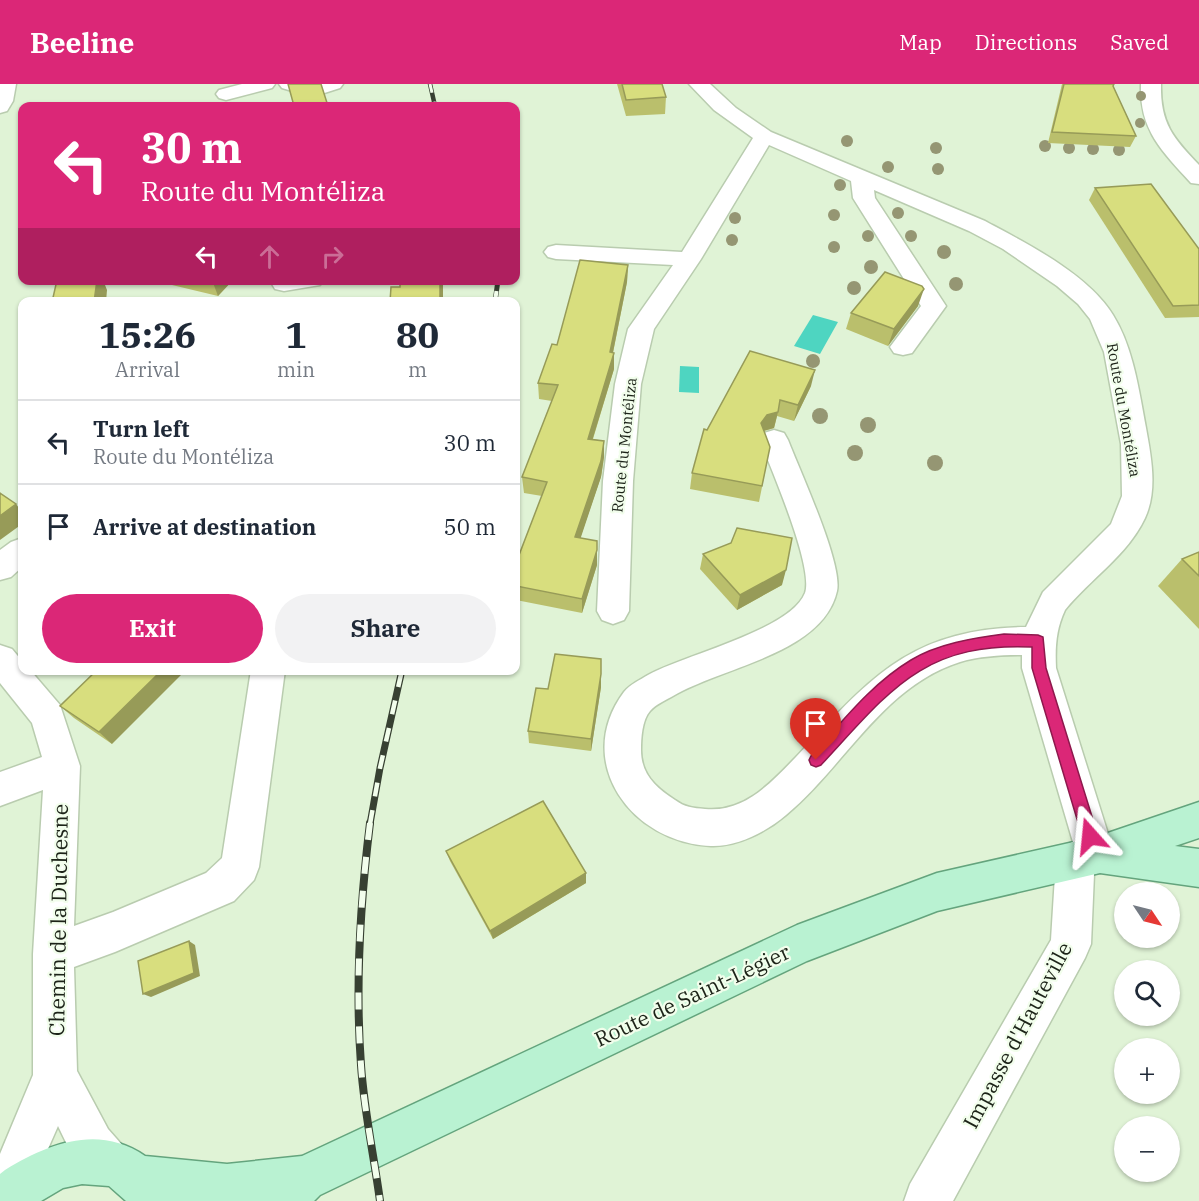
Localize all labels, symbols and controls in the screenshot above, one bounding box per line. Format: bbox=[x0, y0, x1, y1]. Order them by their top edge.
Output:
text: Beeline bbox=[30, 24, 134, 61]
text: Map bbox=[899, 28, 942, 56]
text: Directions bbox=[975, 28, 1077, 56]
text: Saved bbox=[1110, 28, 1169, 56]
text: 30 m bbox=[141, 120, 242, 175]
icon: left bbox=[42, 126, 120, 204]
text: Route du Montéliza bbox=[141, 173, 385, 208]
icon: left bbox=[190, 240, 223, 273]
icon: ahead bbox=[253, 240, 286, 273]
icon: right bbox=[316, 240, 349, 273]
text: 15:26 bbox=[99, 311, 196, 358]
text: 1 bbox=[285, 311, 307, 358]
text: 80 bbox=[396, 311, 439, 358]
street label: Route du Montéliza bbox=[1103, 341, 1145, 479]
text: Arrival bbox=[115, 356, 180, 383]
text: min bbox=[277, 356, 315, 383]
text: m bbox=[408, 356, 427, 383]
street label: Route du Montéliza bbox=[607, 376, 641, 514]
text: Turn left bbox=[93, 414, 189, 443]
icon: left bbox=[42, 426, 75, 459]
text: 30 m bbox=[444, 428, 496, 457]
text: Route du Montéliza bbox=[93, 443, 274, 470]
icon: arrive bbox=[42, 510, 75, 543]
text: Arrive at destination bbox=[93, 512, 316, 541]
text: 50 m bbox=[444, 512, 496, 541]
button: Exit bbox=[42, 594, 263, 663]
button: Share bbox=[275, 594, 496, 663]
pin bbox=[790, 698, 841, 760]
icon: arrive bbox=[799, 707, 832, 740]
street label: Chemin de la Duchesne bbox=[42, 804, 74, 1036]
position arrow bbox=[1058, 804, 1122, 868]
north arrow bbox=[1114, 882, 1180, 948]
map controls bbox=[1114, 882, 1180, 1182]
street label: Route de Saint-Légier bbox=[590, 937, 795, 1053]
street label: Impasse d'Hauteville bbox=[956, 937, 1078, 1133]
button: search bbox=[1114, 960, 1180, 1026]
button: + bbox=[1114, 1038, 1180, 1104]
button: − bbox=[1114, 1116, 1180, 1182]

